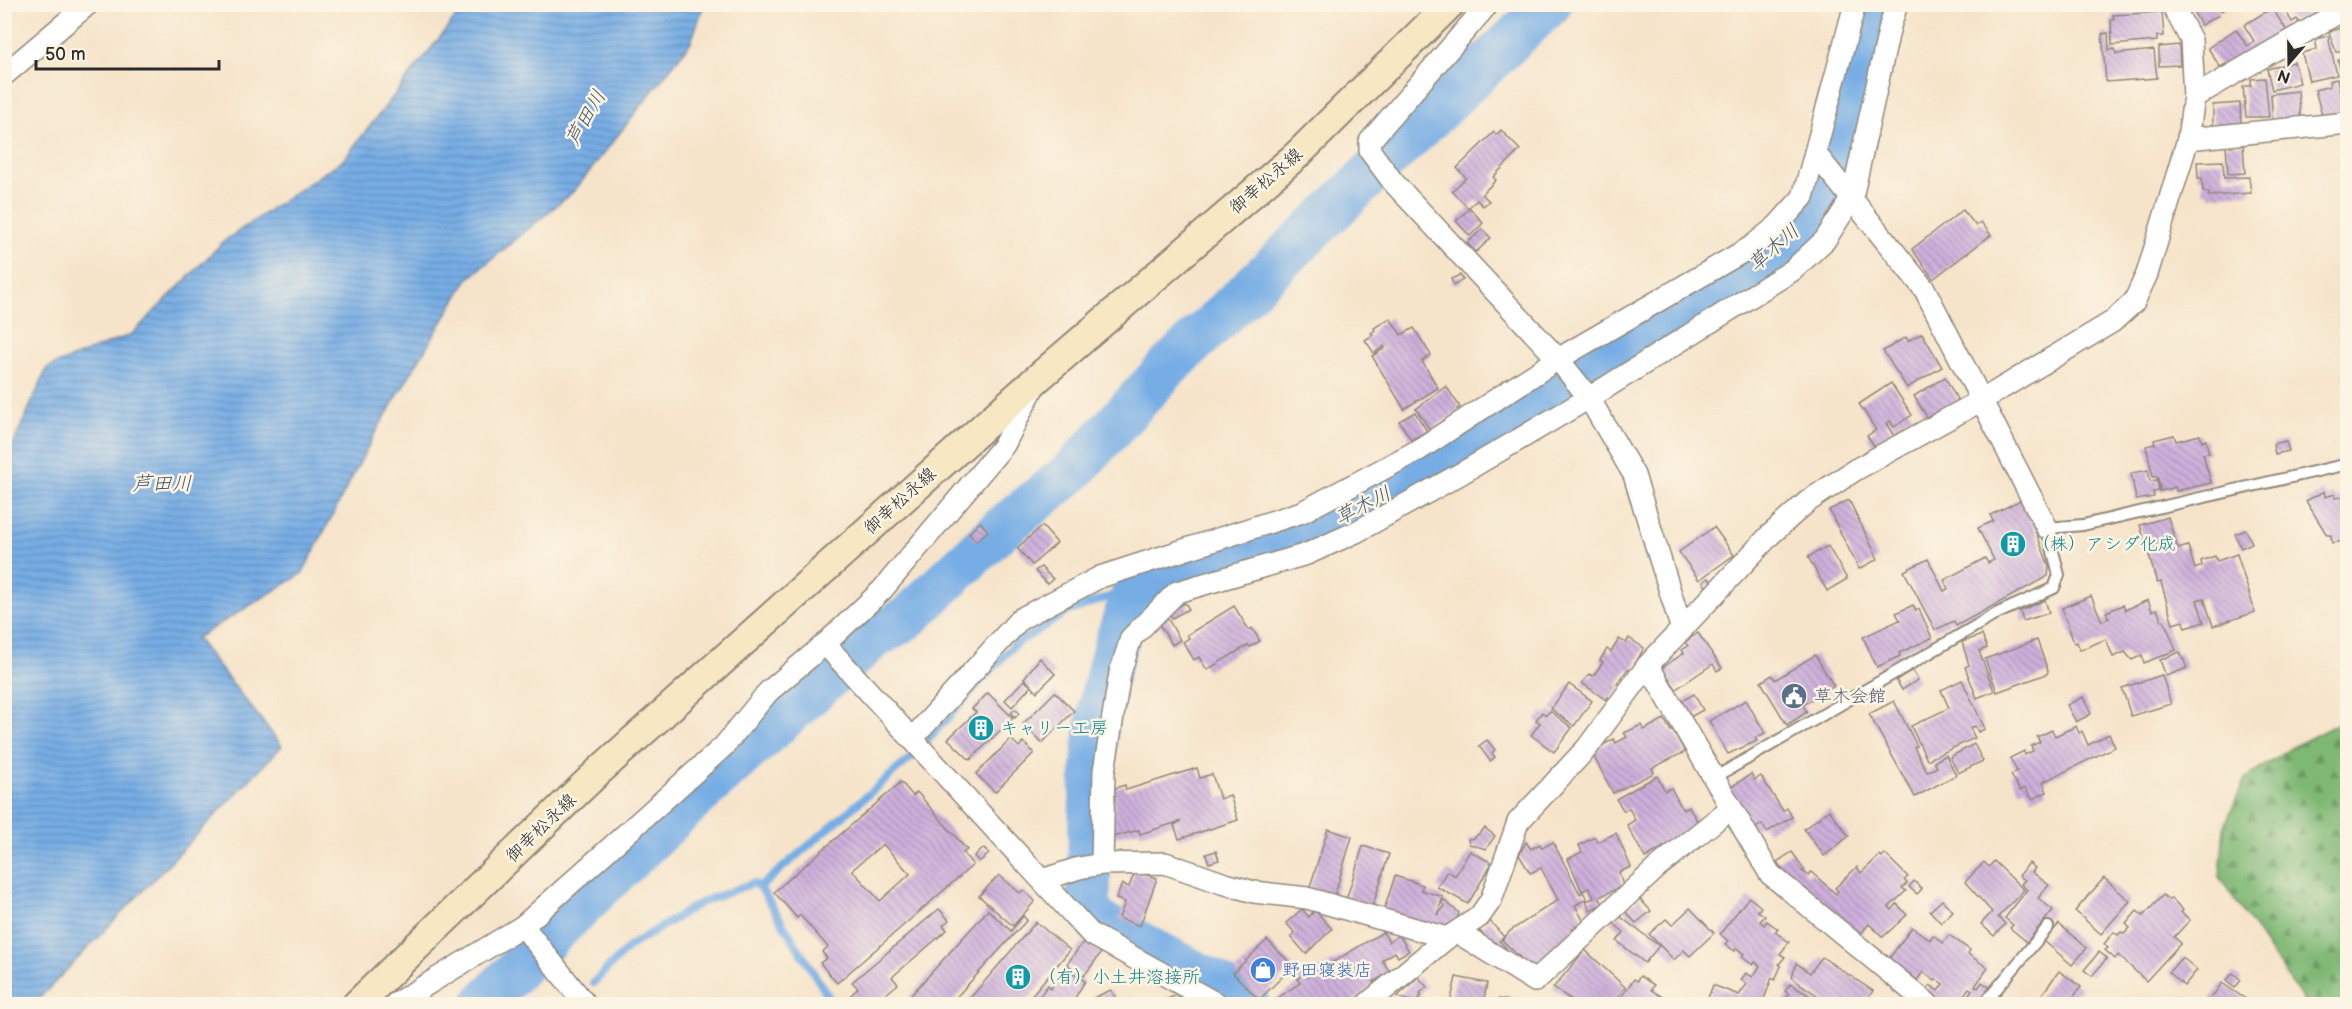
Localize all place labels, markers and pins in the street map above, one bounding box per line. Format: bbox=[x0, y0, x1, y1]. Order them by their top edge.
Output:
building icon: （株）アシダ化成 bbox=[1998, 529, 2028, 559]
place label: （株）アシダ化成 bbox=[2032, 534, 2176, 555]
public building icon: 草木会館 bbox=[1779, 681, 1809, 711]
place label: 草木会館 bbox=[1814, 686, 1886, 707]
building icon: キャリー工房 bbox=[966, 713, 996, 743]
place label: キャリー工房 bbox=[1000, 718, 1108, 739]
shop icon: 野田寝装店 bbox=[1248, 955, 1278, 985]
place label: 野田寝装店 bbox=[1282, 960, 1372, 981]
building icon: （有）小土井溶接所 bbox=[1003, 962, 1033, 992]
place label: （有）小土井溶接所 bbox=[1038, 967, 1200, 988]

